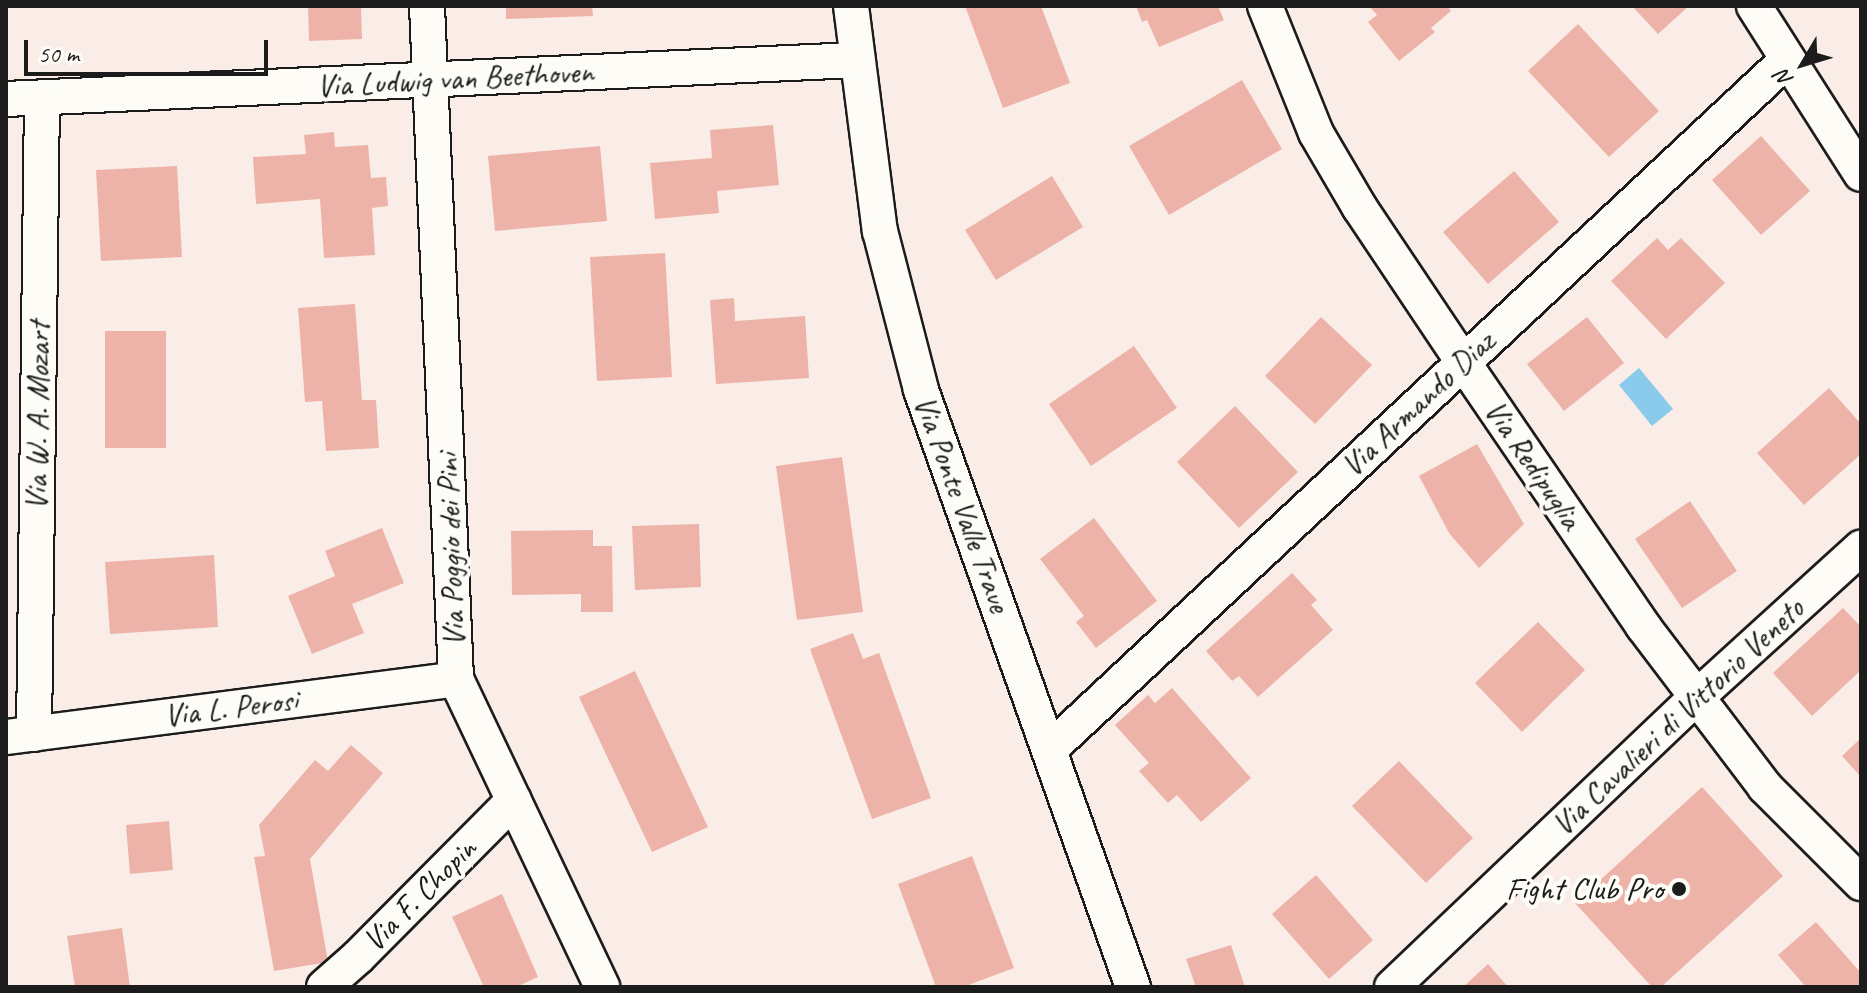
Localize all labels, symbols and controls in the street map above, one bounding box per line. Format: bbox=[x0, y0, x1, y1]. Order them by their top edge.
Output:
scale bar bbox=[28, 24, 272, 74]
north arrow bbox=[1763, 24, 1843, 104]
text: 50 m bbox=[38, 39, 79, 69]
street label: Via Ludwig van Beethoven bbox=[316, 53, 594, 105]
text: N bbox=[1769, 65, 1799, 93]
street label: Via W. A. Mozart bbox=[17, 321, 59, 511]
street label: Via Armando Diaz bbox=[1333, 323, 1503, 485]
street label: Via Ponte Valle Trave bbox=[905, 391, 1019, 617]
street label: Via Redipuglia bbox=[1476, 393, 1590, 537]
street label: Via Poggio dei Pini bbox=[428, 453, 474, 647]
street label: Via Cavalieri di Vittorio Veneto bbox=[1544, 590, 1812, 844]
street label: Via L. Perosi bbox=[162, 681, 300, 735]
street label: Via F. Chopin bbox=[355, 830, 485, 960]
place label: Fight Club Pro bbox=[1506, 870, 1663, 908]
marker: Fight Club Pro bbox=[1670, 880, 1688, 898]

